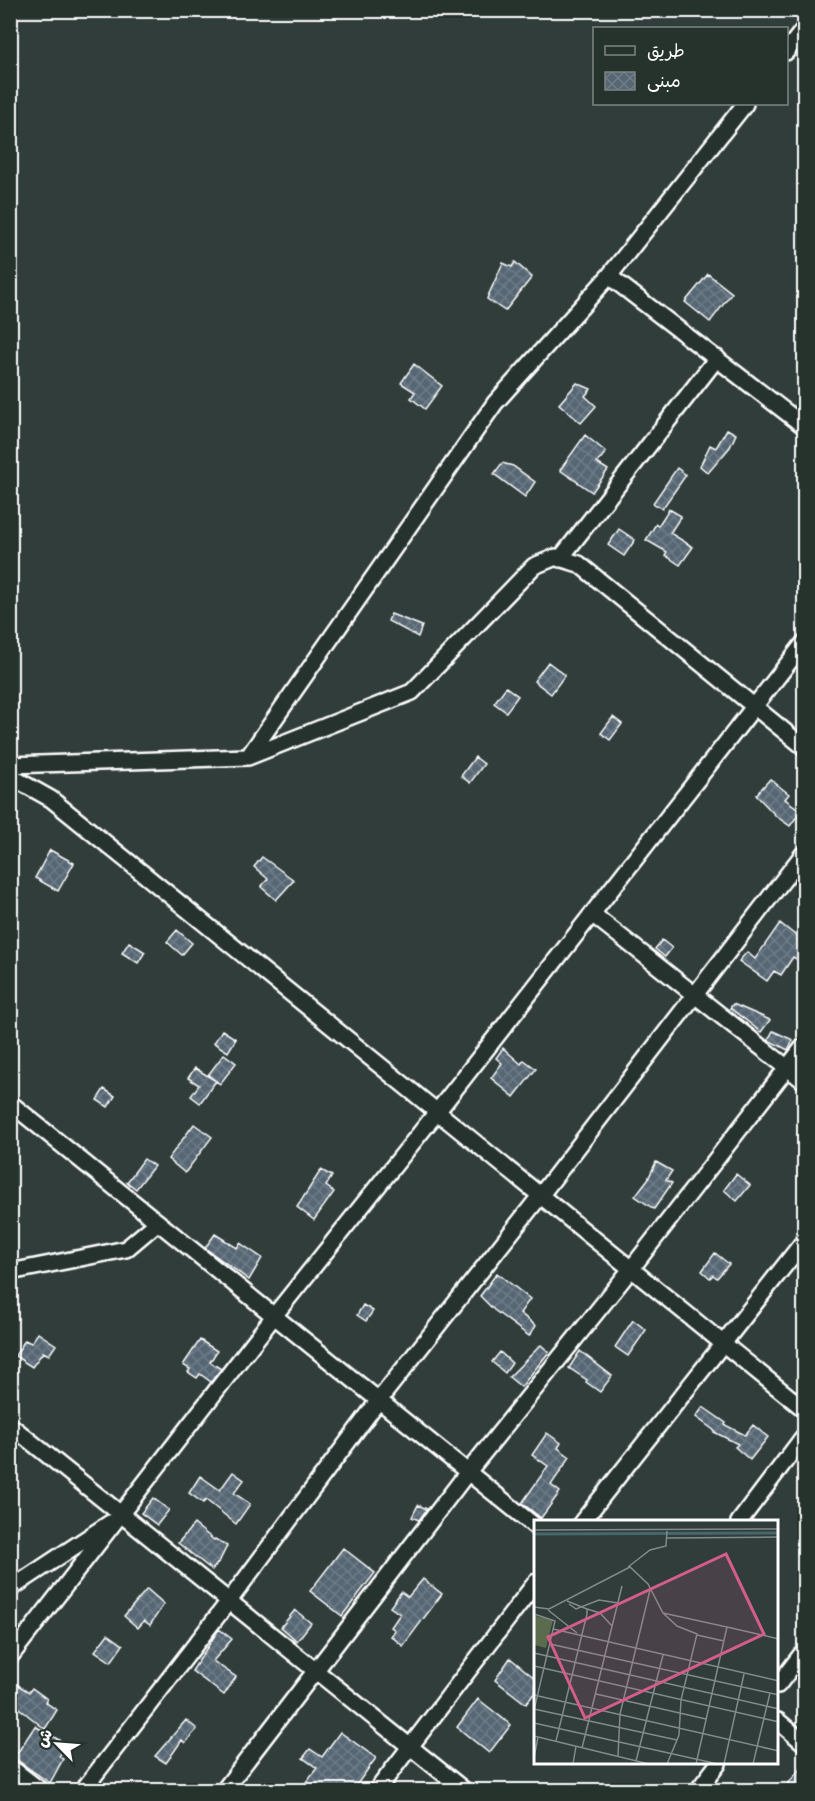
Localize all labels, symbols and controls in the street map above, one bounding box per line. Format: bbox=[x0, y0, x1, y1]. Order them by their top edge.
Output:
legend bbox=[593, 27, 788, 105]
text: طريق bbox=[647, 40, 685, 64]
text: مبنى bbox=[647, 70, 681, 94]
inset map bbox=[534, 1520, 779, 1765]
north arrow bbox=[27, 1714, 87, 1774]
text: ش bbox=[32, 1726, 58, 1751]

